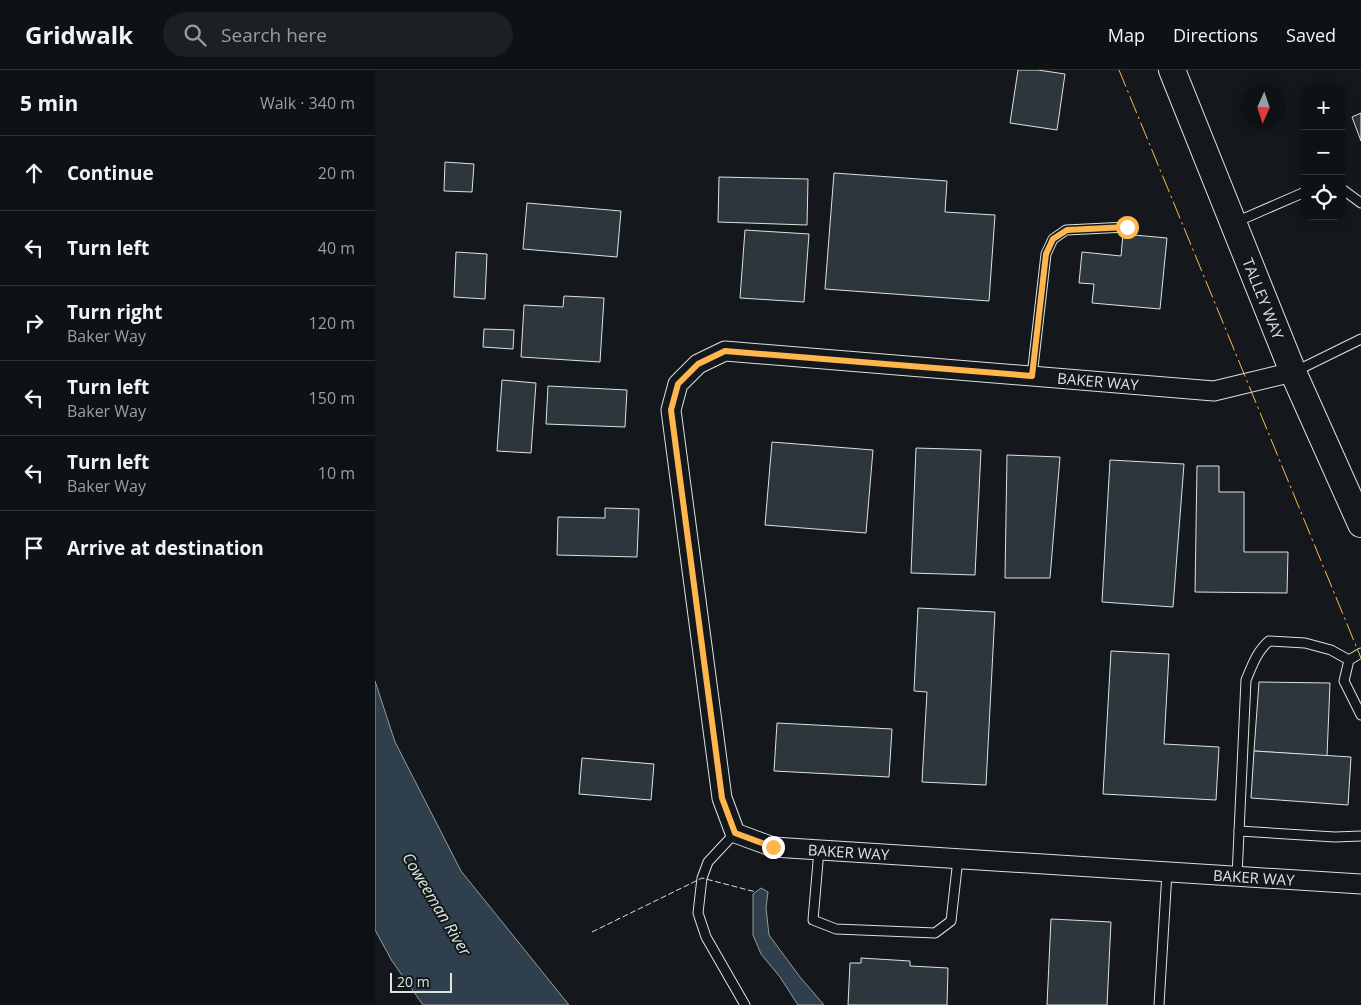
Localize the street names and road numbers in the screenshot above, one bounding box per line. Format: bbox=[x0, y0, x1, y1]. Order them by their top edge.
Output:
street label: TALLEY WAY bbox=[1238, 255, 1289, 342]
street label: BAKER WAY bbox=[1056, 367, 1140, 395]
street label: BAKER WAY bbox=[807, 839, 891, 864]
street label: BAKER WAY bbox=[1212, 865, 1296, 890]

